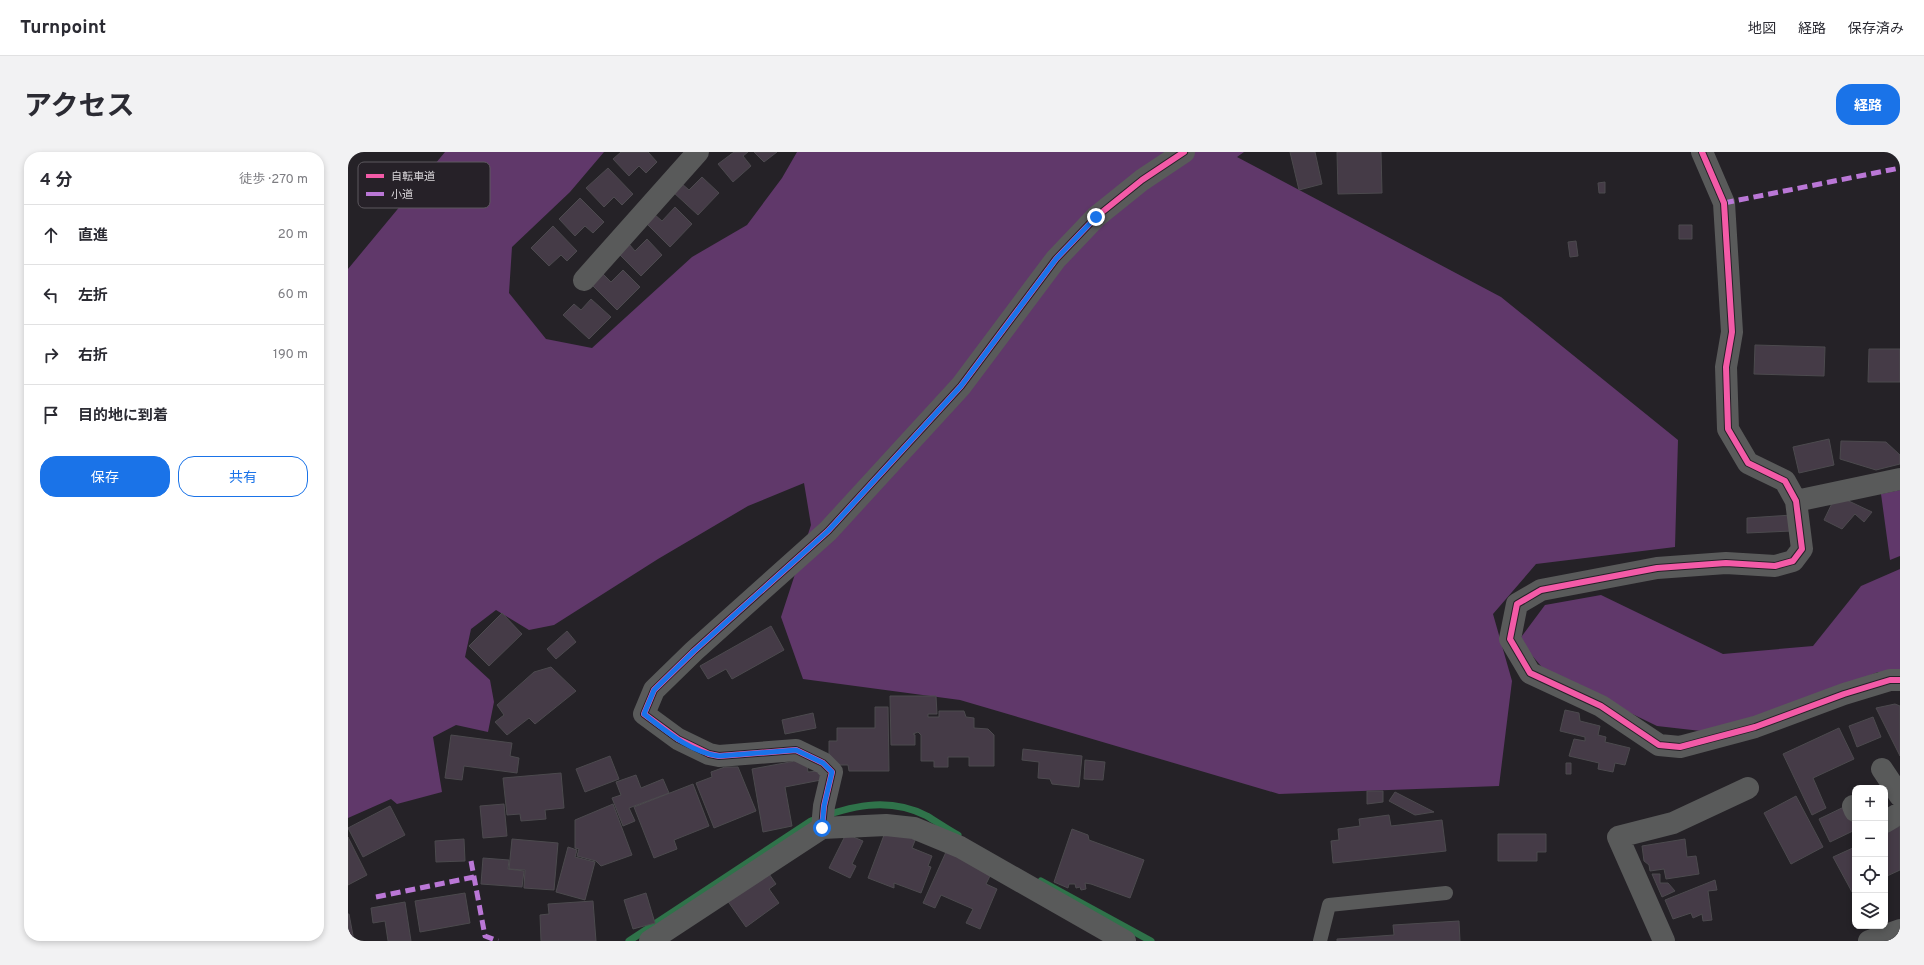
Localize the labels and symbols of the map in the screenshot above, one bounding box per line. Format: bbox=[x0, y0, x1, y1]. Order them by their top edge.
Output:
legend bbox=[358, 162, 490, 208]
text: 自転車道 bbox=[391, 170, 435, 184]
text: 小道 bbox=[391, 188, 413, 202]
route end bbox=[1087, 208, 1105, 226]
route start bbox=[813, 819, 831, 837]

